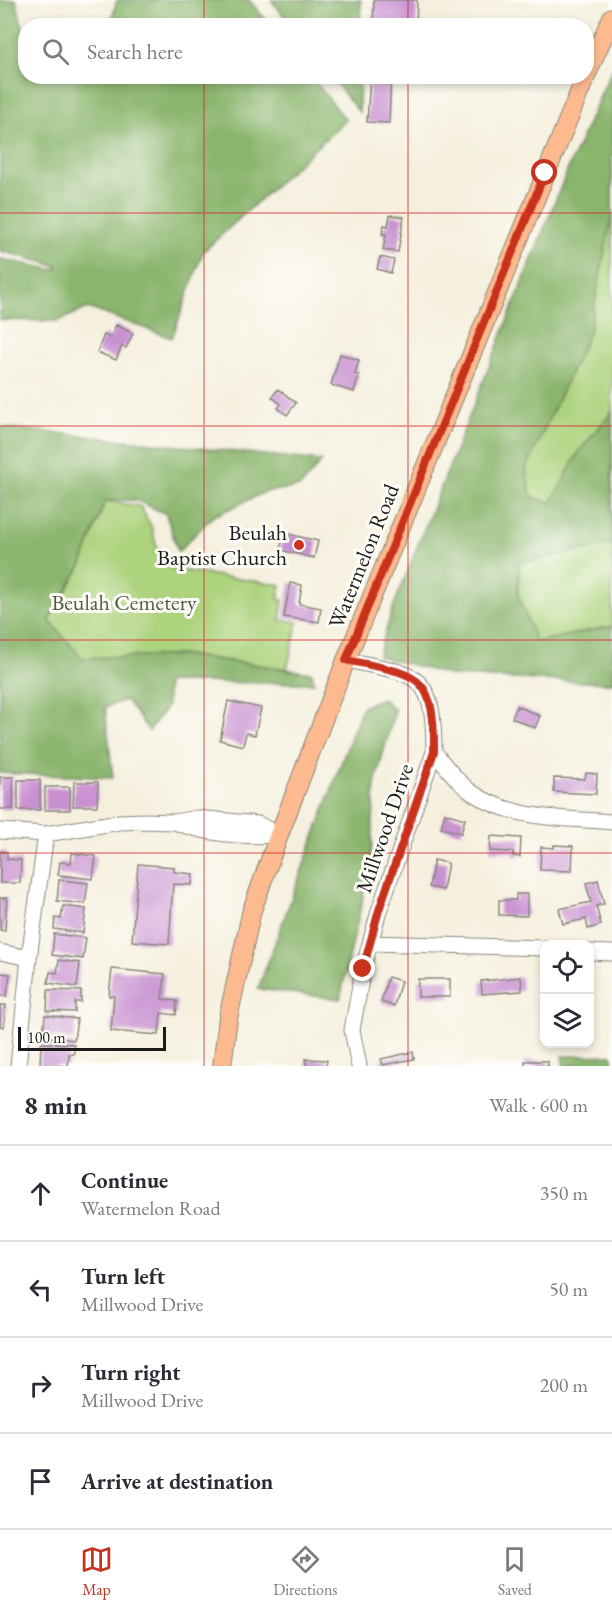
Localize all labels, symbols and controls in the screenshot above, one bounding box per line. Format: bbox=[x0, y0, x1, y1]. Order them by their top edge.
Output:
search box bbox=[18, 18, 594, 84]
icon: search bbox=[39, 35, 72, 68]
text: Search here bbox=[87, 37, 182, 66]
route start bbox=[531, 159, 557, 185]
street label: Watermelon Road bbox=[321, 479, 406, 633]
place label: Beulah Baptist Church bbox=[157, 518, 287, 572]
marker: Beulah Baptist Church bbox=[292, 538, 306, 552]
park label: Beulah Cemetery bbox=[51, 588, 197, 617]
street label: Millwood Drive bbox=[349, 759, 420, 897]
map controls bbox=[540, 940, 594, 1048]
button: locate bbox=[540, 940, 594, 994]
route end bbox=[349, 955, 375, 981]
button: layers bbox=[540, 994, 594, 1048]
scale bar bbox=[18, 1024, 166, 1052]
text: 100 m bbox=[27, 1027, 66, 1048]
text: 8 min bbox=[24, 1088, 87, 1122]
text: Walk · 600 m bbox=[489, 1092, 588, 1118]
text: Continue bbox=[81, 1166, 168, 1195]
icon: ahead bbox=[24, 1177, 57, 1210]
text: 350 m bbox=[540, 1180, 588, 1206]
text: Watermelon Road bbox=[81, 1195, 221, 1221]
text: Turn left bbox=[81, 1262, 165, 1291]
icon: left bbox=[24, 1273, 57, 1306]
text: 50 m bbox=[549, 1276, 588, 1302]
text: Millwood Drive bbox=[81, 1291, 203, 1317]
text: Turn right bbox=[81, 1358, 180, 1387]
icon: right bbox=[24, 1369, 57, 1402]
text: 200 m bbox=[540, 1372, 588, 1398]
text: Millwood Drive bbox=[81, 1387, 203, 1413]
icon: arrive bbox=[24, 1465, 57, 1498]
text: Arrive at destination bbox=[81, 1467, 273, 1496]
tab: Map bbox=[80, 1543, 113, 1600]
tab: Directions bbox=[273, 1543, 338, 1600]
tab: Saved bbox=[498, 1543, 532, 1600]

